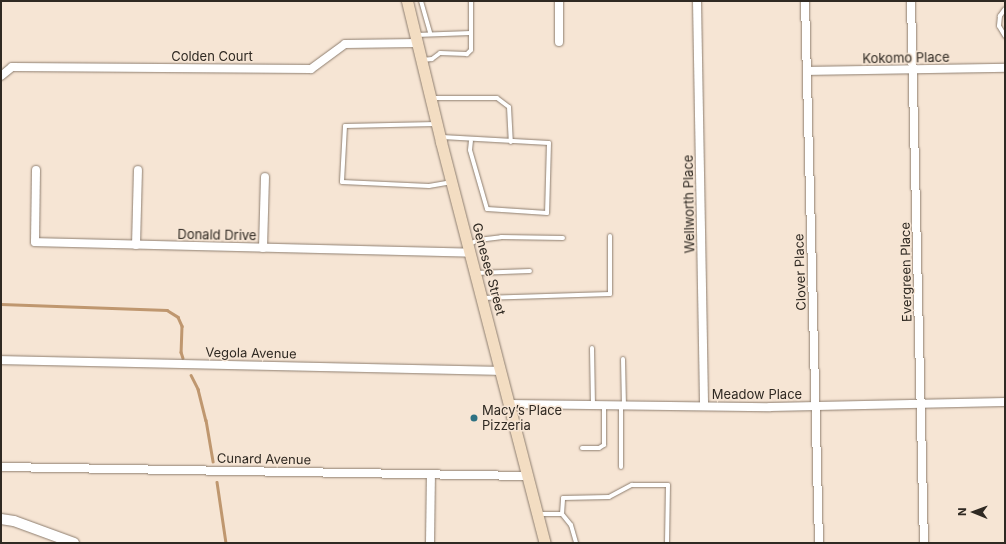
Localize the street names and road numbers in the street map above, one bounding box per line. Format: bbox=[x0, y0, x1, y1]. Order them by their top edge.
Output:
street label: Colden Court bbox=[171, 48, 253, 64]
street label: Kokomo Place bbox=[862, 49, 950, 67]
street label: Wellworth Place bbox=[680, 155, 698, 253]
street label: Genesee Street bbox=[469, 221, 509, 317]
street label: Evergreen Place bbox=[897, 222, 915, 322]
street label: Donald Drive bbox=[177, 227, 257, 243]
street label: Clover Place bbox=[791, 233, 809, 311]
street label: Vegola Avenue bbox=[205, 344, 297, 362]
street label: Meadow Place bbox=[712, 386, 802, 402]
street label: Cunard Avenue bbox=[217, 450, 311, 468]

